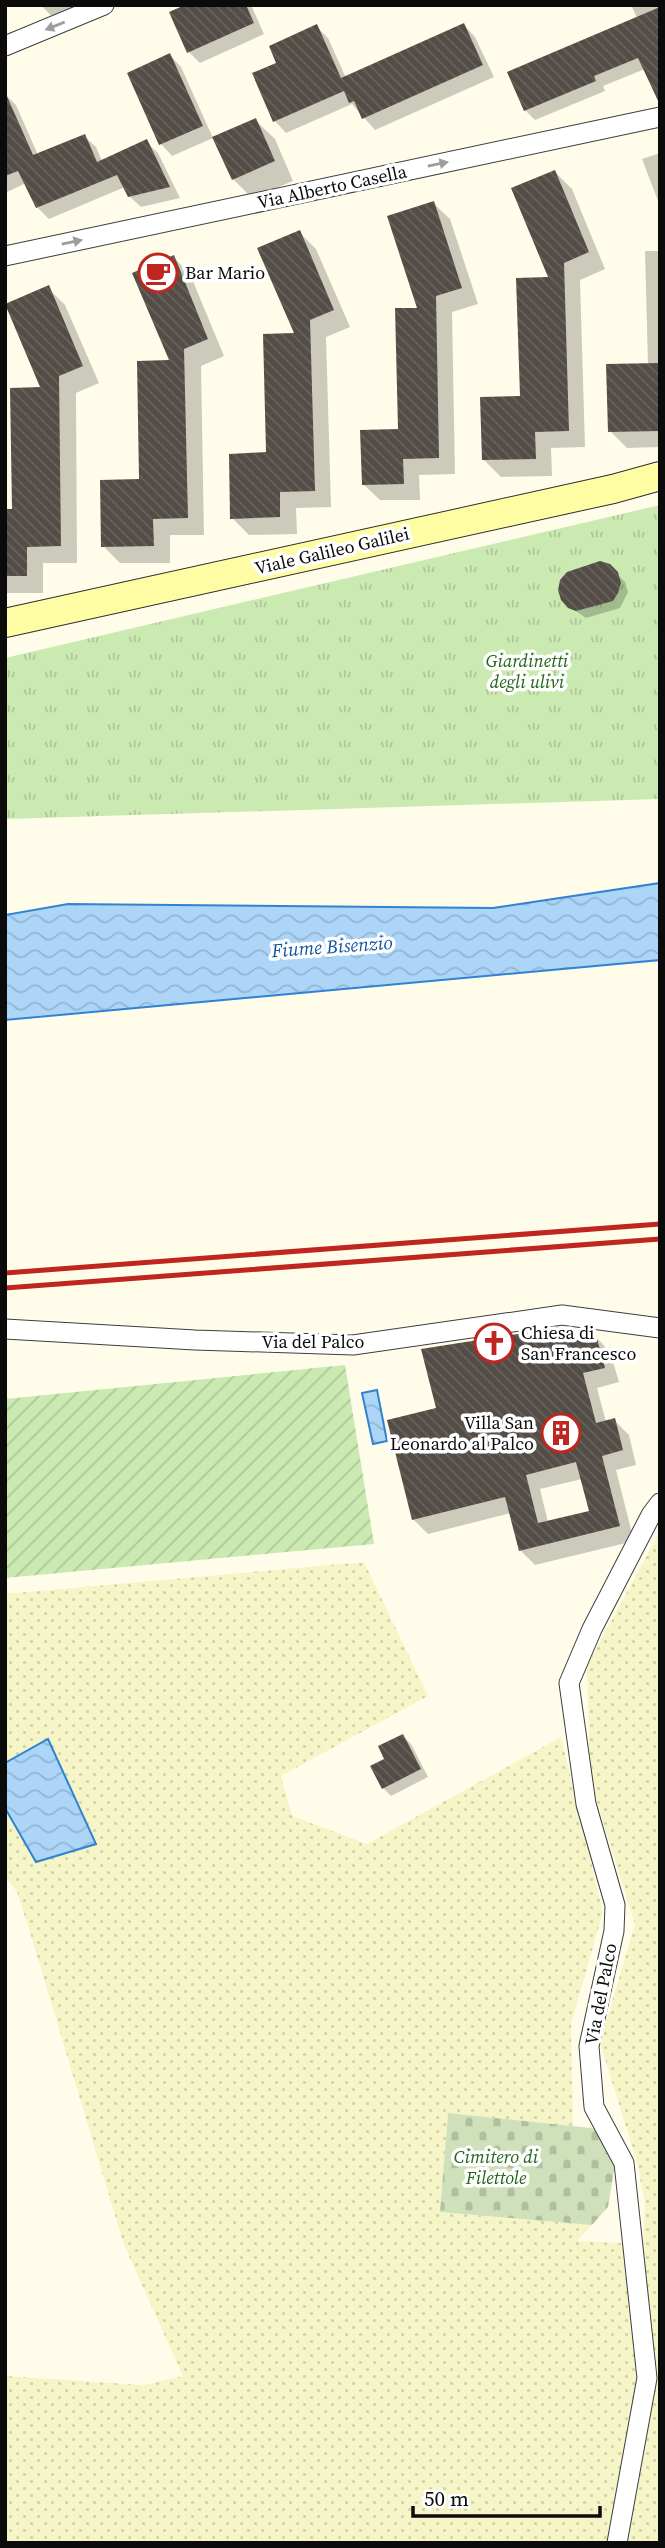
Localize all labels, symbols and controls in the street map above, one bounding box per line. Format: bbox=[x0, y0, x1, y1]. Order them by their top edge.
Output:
one-way arrow bbox=[44, 20, 65, 31]
street label: Via Alberto Casella bbox=[255, 158, 410, 215]
one-way arrow bbox=[427, 159, 449, 170]
one-way arrow bbox=[61, 237, 83, 248]
cafe icon: Bar Mario bbox=[137, 252, 179, 294]
place label: Bar Mario bbox=[185, 260, 265, 285]
street label: Viale Galileo Galilei bbox=[252, 521, 412, 580]
park label: Giardinetti degli ulivi bbox=[486, 648, 569, 694]
water label: Fiume Bisenzio bbox=[270, 929, 393, 963]
place label: Chiesa di San Francesco bbox=[521, 1320, 636, 1366]
church icon: Chiesa di San Francesco bbox=[473, 1322, 515, 1364]
street label: Via del Palco bbox=[262, 1329, 365, 1354]
place label: Villa San Leonardo al Palco bbox=[390, 1410, 534, 1456]
building icon: Villa San Leonardo al Palco bbox=[540, 1412, 582, 1454]
street label: Via del Palco bbox=[578, 1941, 623, 2047]
park label: Cimitero di Filettole bbox=[454, 2144, 539, 2190]
scale bar bbox=[413, 2474, 600, 2518]
text: 50 m bbox=[424, 2484, 469, 2513]

